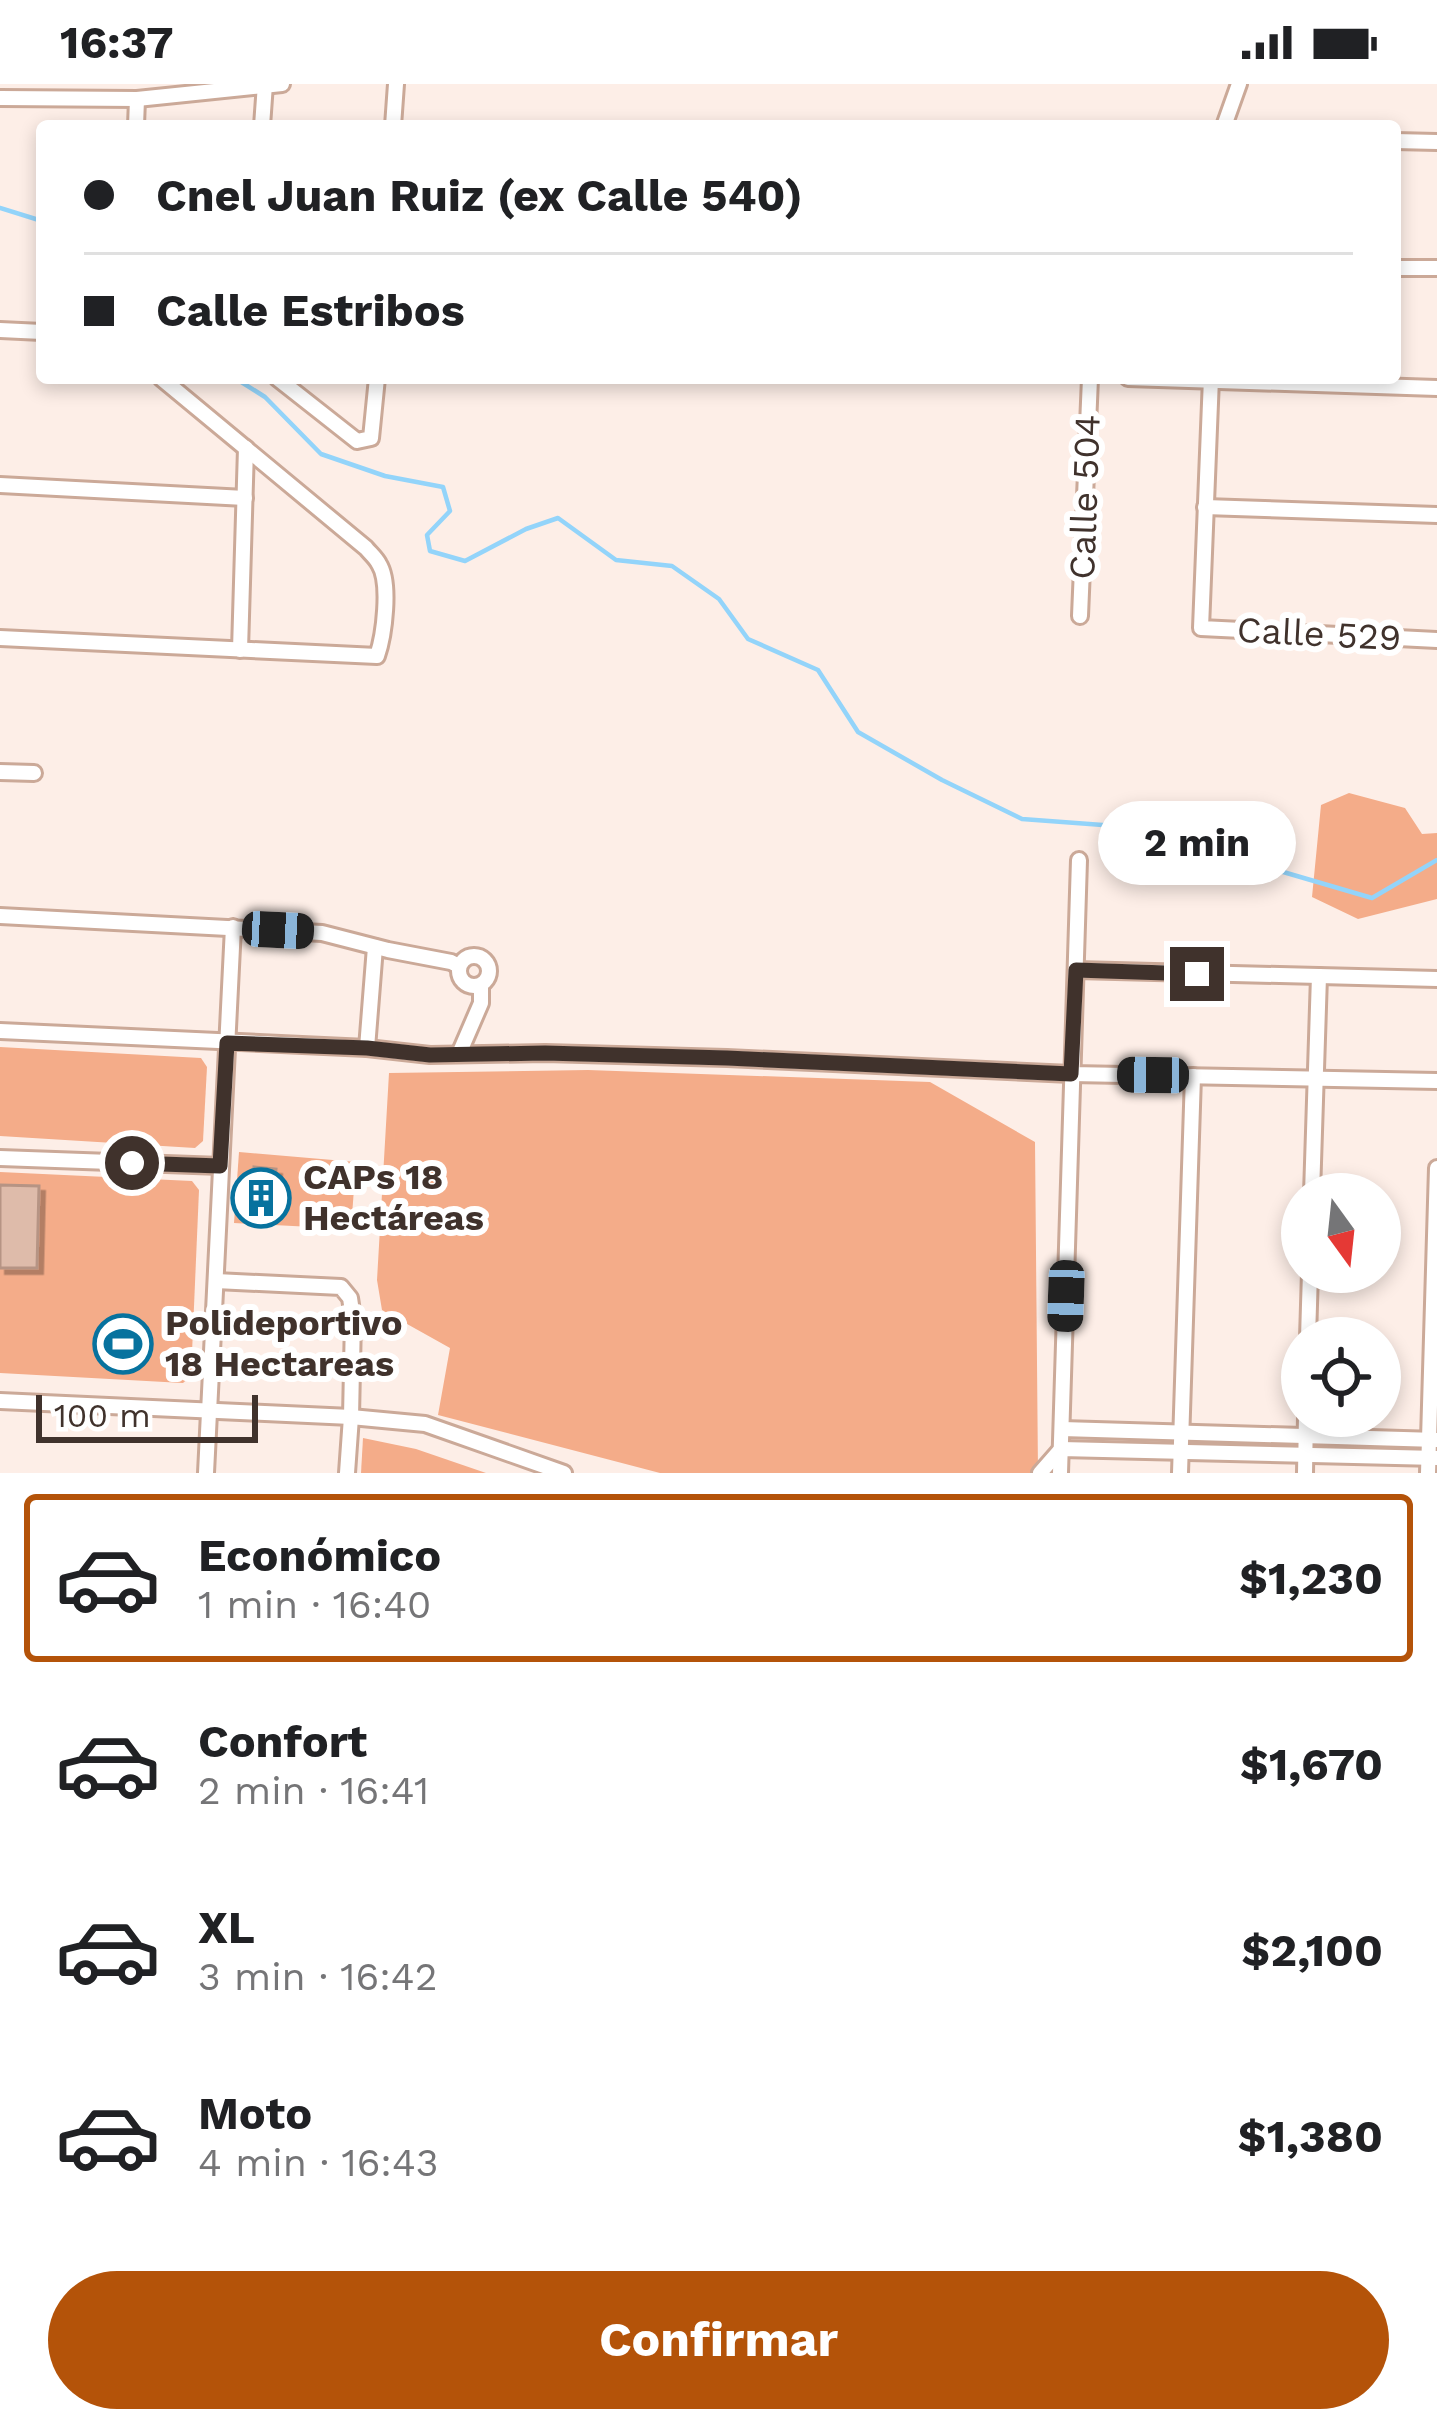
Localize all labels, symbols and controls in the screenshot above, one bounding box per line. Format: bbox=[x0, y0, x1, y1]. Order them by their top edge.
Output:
text: 16:37 bbox=[60, 16, 174, 69]
text: Cnel Juan Ruiz (ex Calle 540) bbox=[156, 169, 803, 222]
text: Calle Estribos bbox=[156, 284, 465, 337]
street label: Calle 504 bbox=[1061, 414, 1109, 580]
street label: Calle 529 bbox=[1236, 609, 1402, 659]
callout: 2 min bbox=[1098, 800, 1296, 884]
text: 2 min bbox=[1144, 820, 1250, 865]
car bbox=[241, 910, 315, 950]
route end bbox=[1170, 947, 1224, 1001]
car bbox=[1117, 1056, 1189, 1094]
route start bbox=[105, 1136, 159, 1190]
place label: CAPs 18 Hectáreas bbox=[303, 1156, 484, 1239]
building icon: CAPs 18 Hectáreas bbox=[230, 1167, 292, 1229]
north arrow bbox=[1281, 1173, 1401, 1293]
map controls bbox=[1281, 1173, 1401, 1437]
car bbox=[1047, 1259, 1085, 1333]
place label: Polideportivo 18 Hectareas bbox=[165, 1302, 403, 1385]
sports icon: Polideportivo 18 Hectareas bbox=[92, 1313, 154, 1375]
button: locate bbox=[1281, 1317, 1401, 1437]
scale bar bbox=[36, 1389, 258, 1442]
text: 100 m bbox=[54, 1396, 151, 1435]
icon: car bbox=[54, 1524, 162, 1632]
text: Económico bbox=[198, 1529, 441, 1582]
text: $1,230 bbox=[1239, 1552, 1383, 1605]
text: 1 min · 16:40 bbox=[198, 1582, 431, 1627]
icon: car bbox=[54, 1710, 162, 1818]
text: Confort bbox=[198, 1715, 367, 1768]
text: $1,670 bbox=[1240, 1738, 1383, 1791]
text: 2 min · 16:41 bbox=[198, 1768, 429, 1813]
icon: car bbox=[54, 1896, 162, 2004]
text: XL bbox=[198, 1901, 255, 1954]
text: $2,100 bbox=[1241, 1924, 1383, 1977]
text: 3 min · 16:42 bbox=[198, 1954, 437, 1999]
icon: car bbox=[54, 2082, 162, 2190]
text: Moto bbox=[198, 2087, 312, 2140]
text: $1,380 bbox=[1238, 2110, 1383, 2163]
text: 4 min · 16:43 bbox=[198, 2140, 438, 2185]
button: Confirmar bbox=[48, 2271, 1389, 2409]

